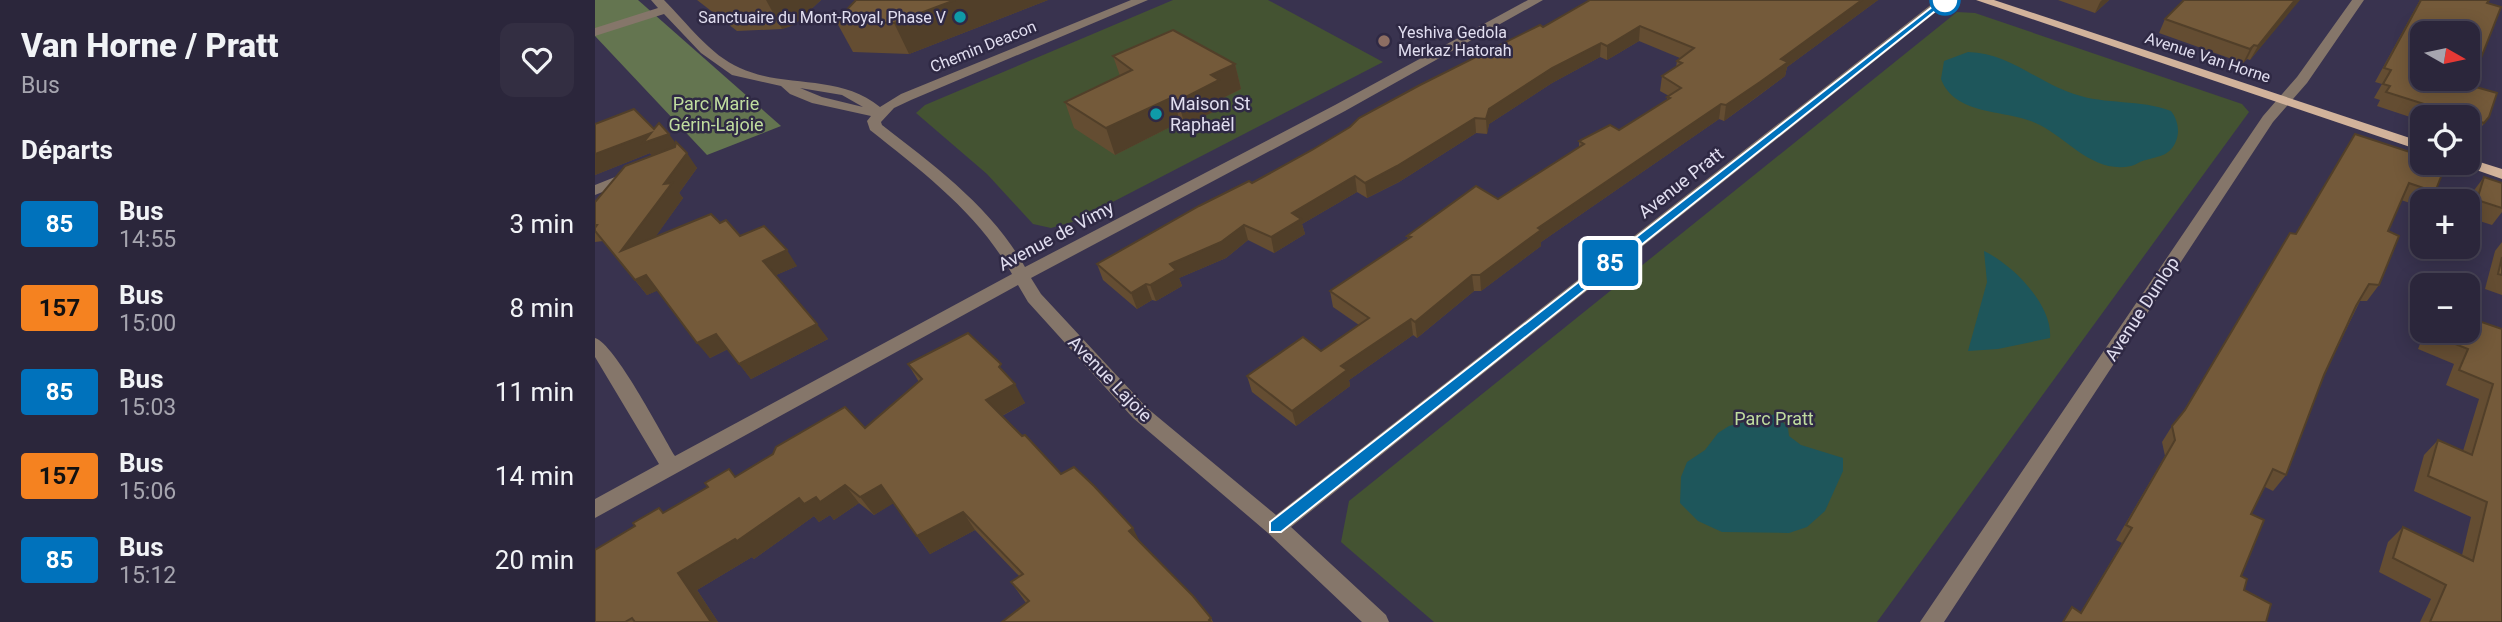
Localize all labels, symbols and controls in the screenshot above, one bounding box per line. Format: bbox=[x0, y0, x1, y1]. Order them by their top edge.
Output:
unlabelled marker bbox=[1930, 0, 1960, 15]
place label: Sanctuaire du Mont-Royal, Phase V bbox=[698, 8, 946, 27]
marker: Sanctuaire du Mont-Royal, Phase V bbox=[952, 9, 968, 25]
street label: Chemin Deacon bbox=[927, 17, 1039, 76]
north arrow bbox=[2410, 21, 2480, 91]
map controls bbox=[2410, 21, 2480, 343]
button: heart bbox=[500, 23, 574, 97]
place label: Yeshiva Gedola Merkaz Hatorah bbox=[1398, 23, 1512, 60]
text: Van Horne / Pratt bbox=[21, 26, 279, 65]
street label: Avenue Van Horne bbox=[2143, 28, 2273, 87]
marker: Yeshiva Gedola Merkaz Hatorah bbox=[1376, 33, 1392, 49]
text: Bus bbox=[21, 72, 60, 99]
park label: Parc Marie Gérin-Lajoie bbox=[668, 93, 764, 135]
place label: Maison St Raphaël bbox=[1170, 93, 1251, 135]
button: locate bbox=[2410, 105, 2480, 175]
marker: Maison St Raphaël bbox=[1148, 106, 1164, 122]
text: Départs bbox=[21, 135, 113, 165]
street label: Avenue Pratt bbox=[1634, 143, 1727, 222]
button: + bbox=[2410, 189, 2480, 259]
text: Bus bbox=[119, 196, 164, 226]
street label: Avenue de Vimy bbox=[994, 196, 1117, 275]
text: 3 min bbox=[509, 209, 574, 239]
text: 85 bbox=[46, 210, 73, 238]
text: 14:55 bbox=[119, 226, 176, 253]
line badge: 85 bbox=[1579, 240, 1641, 286]
text: 85 bbox=[1596, 249, 1624, 277]
street label: Avenue Dunlop bbox=[2100, 253, 2183, 365]
button: − bbox=[2410, 273, 2480, 343]
text: Bus bbox=[119, 280, 164, 310]
text: 8 min bbox=[509, 293, 574, 323]
text: 157 bbox=[39, 294, 80, 322]
text: 15:00 bbox=[119, 310, 176, 337]
street label: Avenue Lajoie bbox=[1064, 331, 1157, 426]
text: Bus bbox=[119, 364, 164, 394]
text: 11 min bbox=[495, 377, 574, 407]
text: 85 bbox=[46, 378, 73, 406]
text: 15:03 bbox=[119, 394, 176, 421]
park label: Parc Pratt bbox=[1734, 408, 1814, 429]
text: Bus bbox=[119, 448, 164, 478]
text: 14 min bbox=[495, 461, 574, 491]
text: 157 bbox=[39, 462, 80, 490]
text: 15:06 bbox=[119, 478, 176, 505]
text: Bus bbox=[119, 532, 164, 562]
text: 20 min bbox=[495, 545, 574, 575]
text: 85 bbox=[46, 546, 73, 574]
text: 15:12 bbox=[119, 562, 176, 589]

